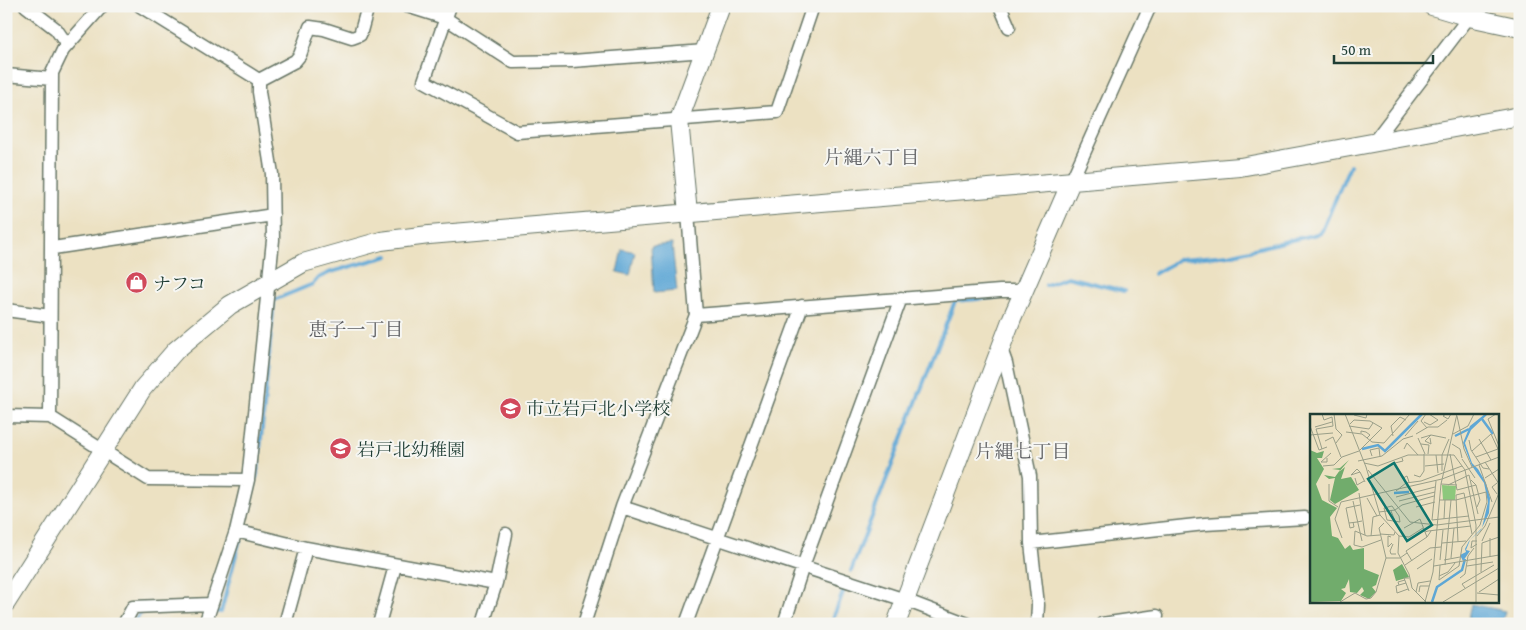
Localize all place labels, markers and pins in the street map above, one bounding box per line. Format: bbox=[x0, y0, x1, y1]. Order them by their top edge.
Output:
place label: ナフコ bbox=[153, 270, 206, 297]
shop icon: ナフコ bbox=[125, 271, 149, 295]
place label: 市立岩戸北小学校 bbox=[526, 395, 670, 422]
school or university icon: 市立岩戸北小学校 bbox=[498, 396, 522, 420]
place label: 岩戸北幼稚園 bbox=[357, 436, 465, 463]
school or university icon: 岩戸北幼稚園 bbox=[329, 437, 353, 461]

